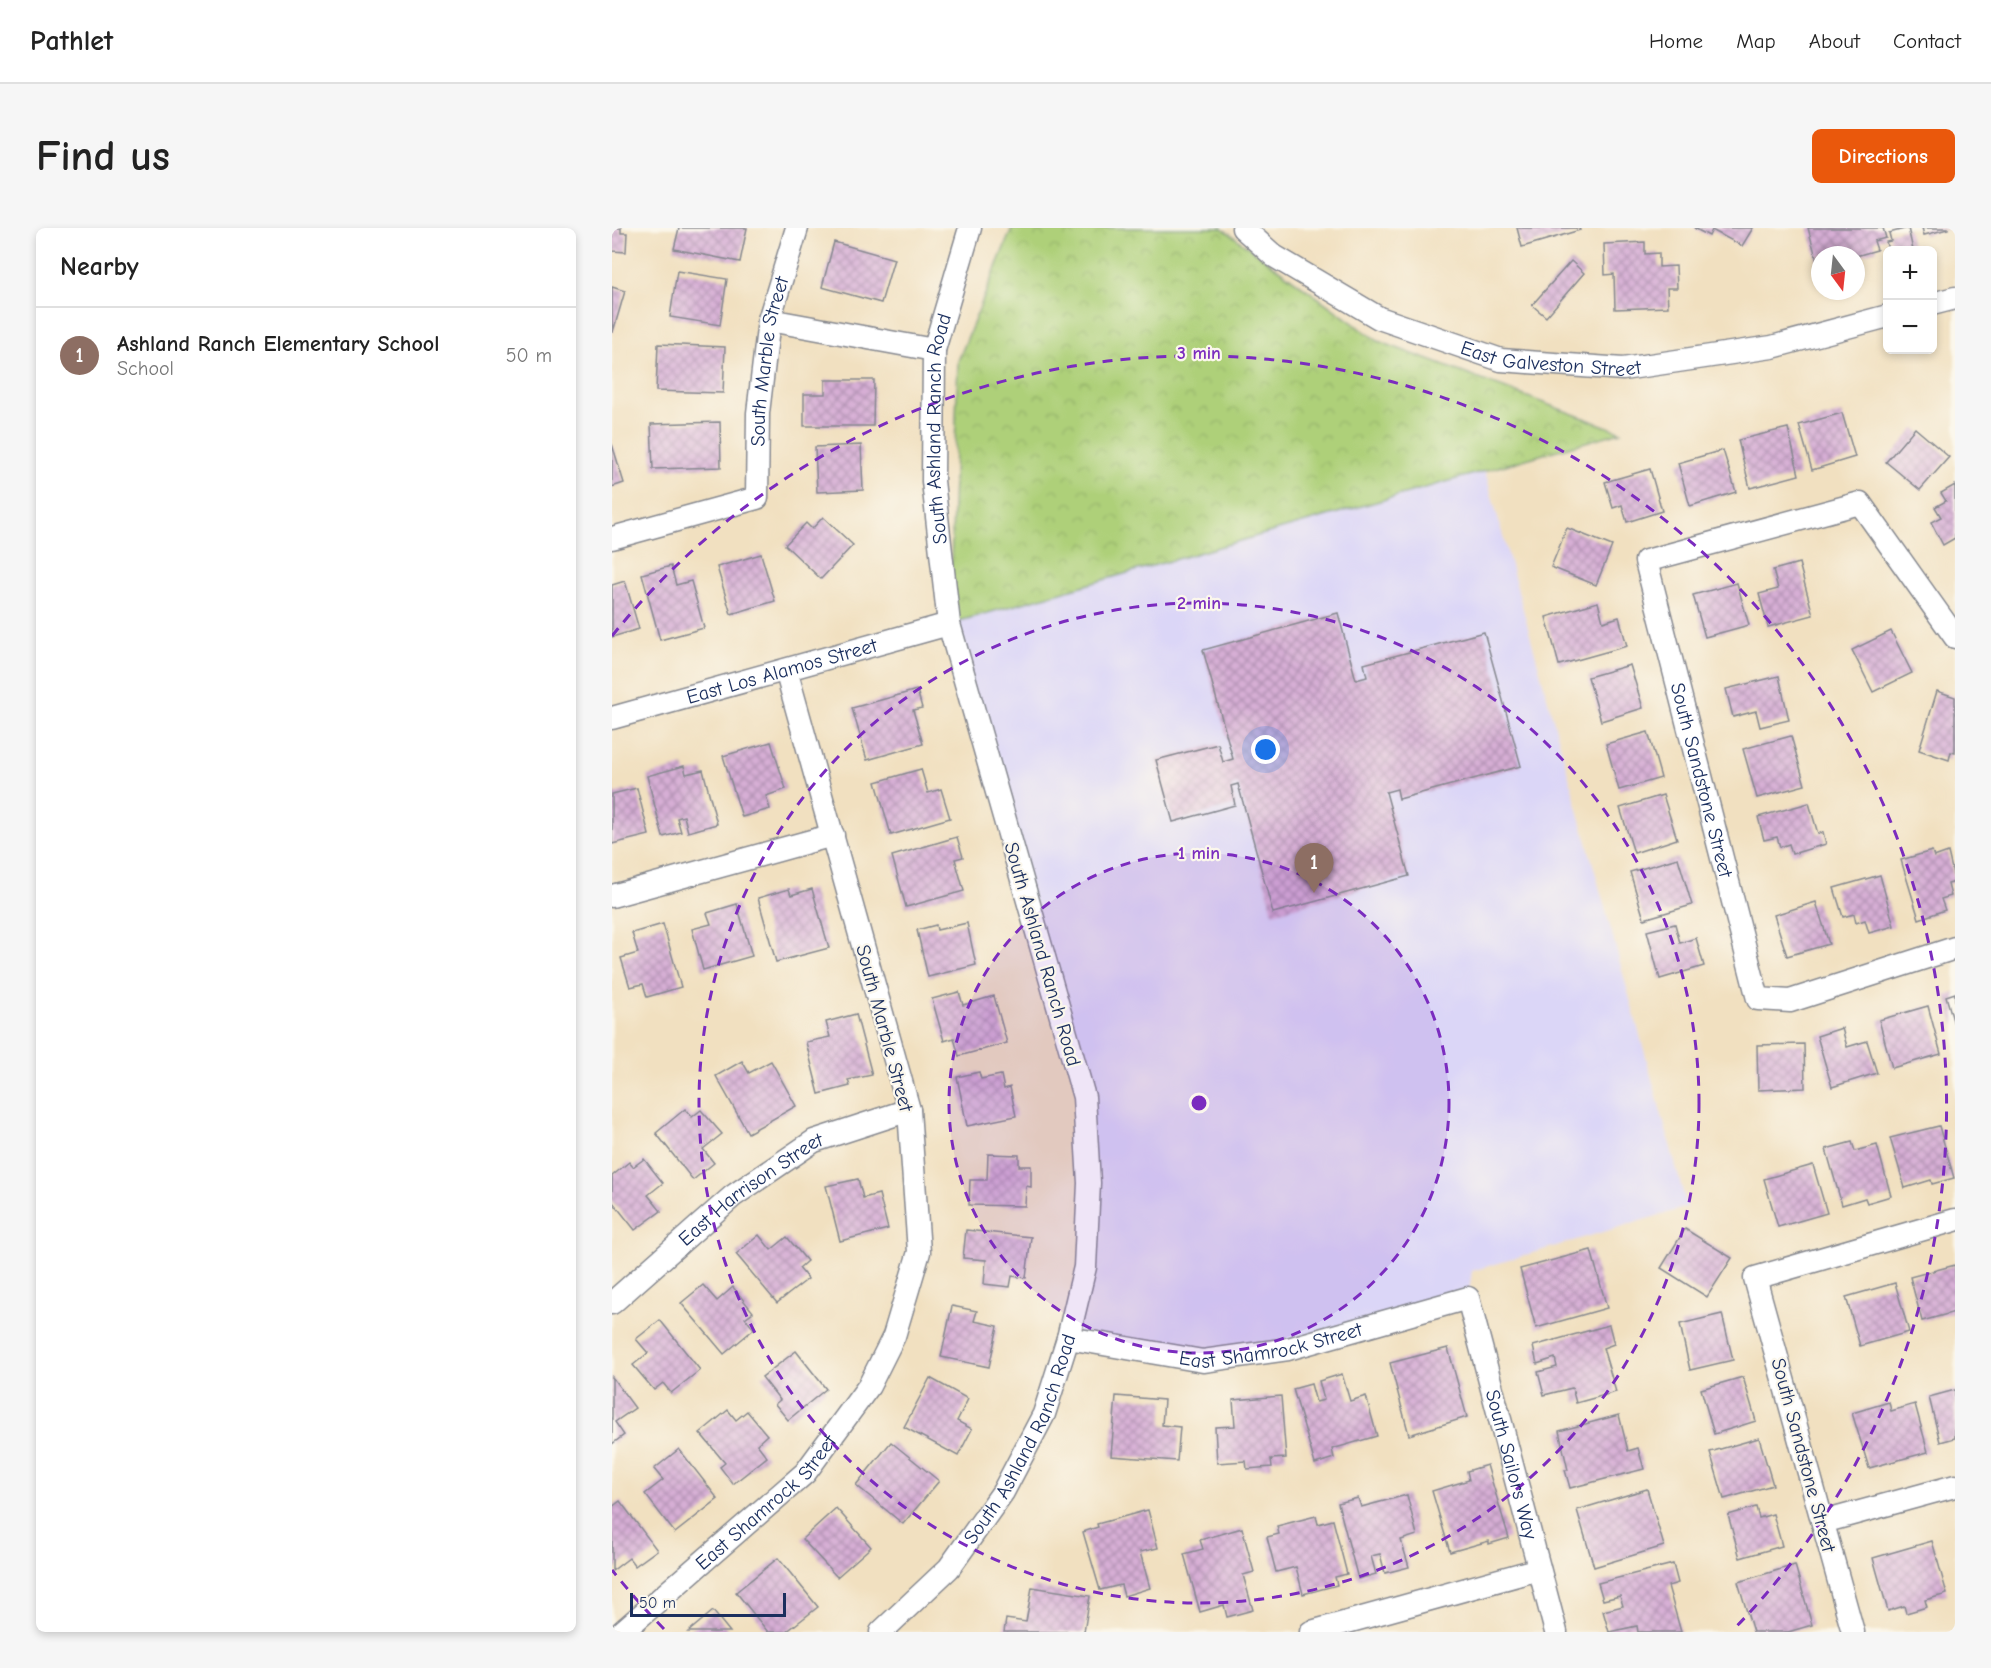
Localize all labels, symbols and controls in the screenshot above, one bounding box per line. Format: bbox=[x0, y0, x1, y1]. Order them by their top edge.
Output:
text: Pathlet bbox=[30, 25, 113, 57]
text: Home bbox=[1649, 29, 1703, 53]
text: Map bbox=[1736, 29, 1776, 53]
text: About bbox=[1809, 29, 1860, 53]
text: Contact bbox=[1893, 29, 1961, 53]
button: Directions bbox=[1812, 129, 1955, 183]
text: Find us bbox=[36, 132, 170, 181]
north arrow bbox=[1811, 246, 1865, 300]
map controls bbox=[1883, 246, 1937, 354]
button: + bbox=[1883, 246, 1937, 300]
text: Nearby bbox=[60, 252, 139, 282]
street label: South Marble Street bbox=[747, 273, 794, 447]
button: − bbox=[1883, 300, 1937, 354]
street label: South Ashland Ranch Road bbox=[922, 311, 956, 545]
text: Ashland Ranch Elementary School bbox=[117, 331, 439, 357]
street label: East Galveston Street bbox=[1458, 336, 1644, 381]
text: 3 min bbox=[1177, 343, 1221, 364]
text: 1 bbox=[76, 344, 83, 367]
text: 50 m bbox=[506, 344, 552, 367]
text: School bbox=[117, 357, 174, 380]
text: 2 min bbox=[1177, 593, 1221, 614]
street label: East Los Alamos Street bbox=[684, 633, 881, 709]
street label: South Sandstone Street bbox=[1666, 680, 1738, 881]
your location bbox=[1251, 735, 1280, 764]
street label: South Ashland Ranch Road bbox=[999, 839, 1086, 1069]
text: 1 min bbox=[1178, 843, 1220, 864]
pin: 1 bbox=[1294, 844, 1334, 893]
street label: South Marble Street bbox=[851, 942, 918, 1115]
centre of rings bbox=[1189, 1093, 1209, 1113]
street label: East Harrison Street bbox=[674, 1128, 827, 1251]
street label: East Shamrock Street bbox=[1177, 1317, 1366, 1373]
street label: South Ashland Ranch Road bbox=[959, 1331, 1081, 1548]
street label: South Sandstone Street bbox=[1767, 1356, 1841, 1556]
street label: South Sailors Way bbox=[1481, 1387, 1542, 1542]
street label: East Shamrock Street bbox=[691, 1429, 842, 1575]
scale bar bbox=[630, 1590, 786, 1618]
text: 50 m bbox=[639, 1594, 676, 1612]

